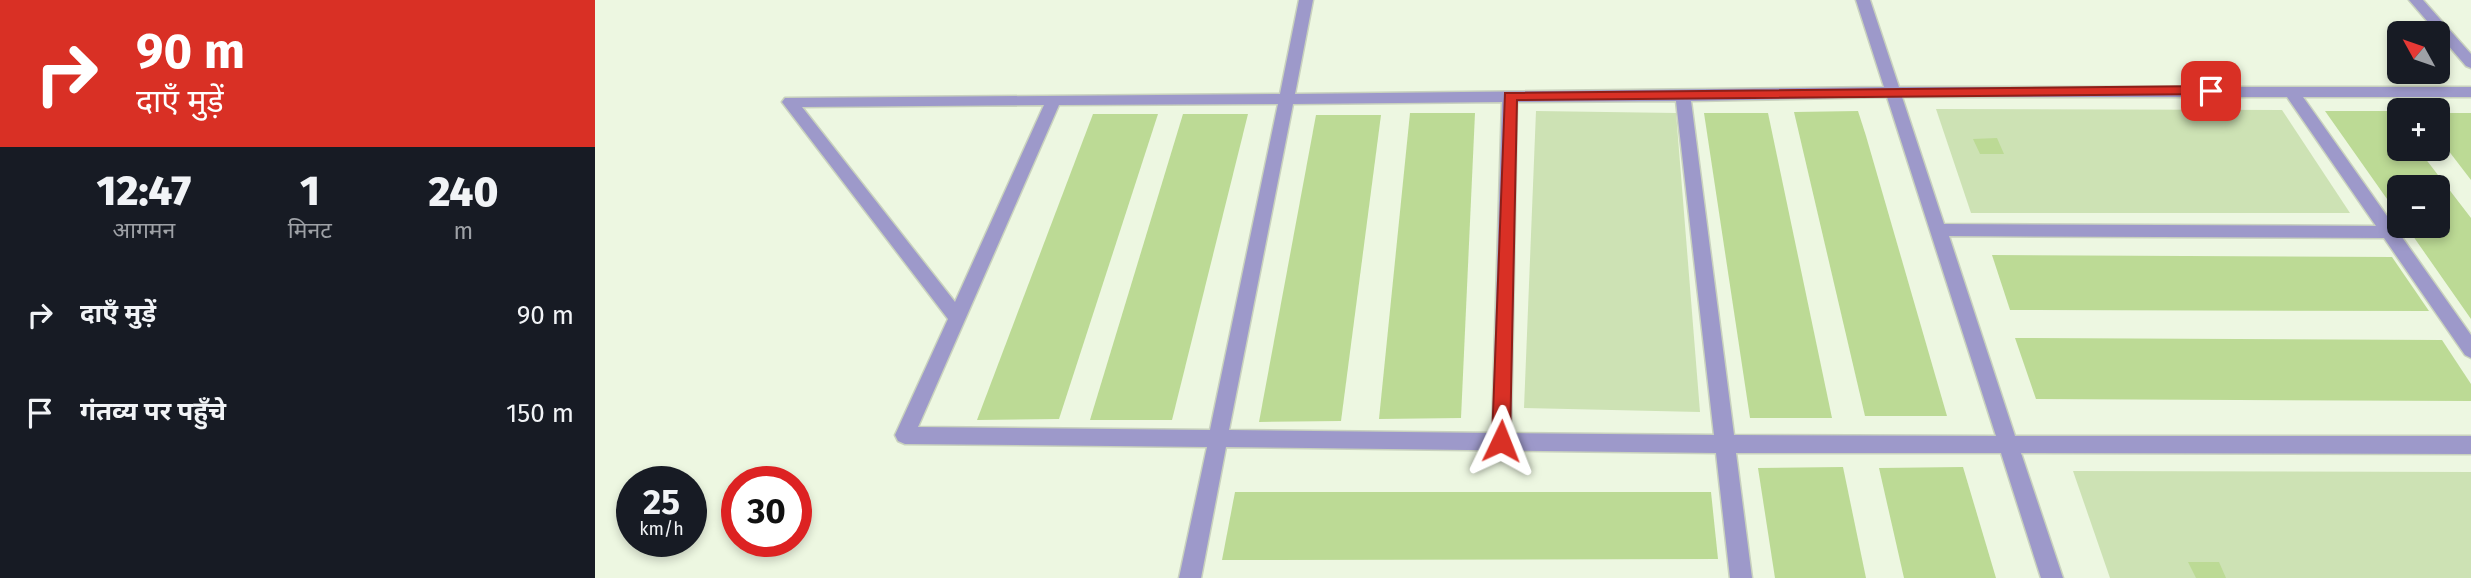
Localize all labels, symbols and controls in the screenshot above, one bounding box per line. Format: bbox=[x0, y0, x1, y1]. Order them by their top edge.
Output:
north arrow bbox=[2387, 21, 2450, 84]
map controls bbox=[2387, 21, 2450, 238]
text: 90 m bbox=[136, 22, 245, 81]
icon: right bbox=[21, 28, 112, 119]
pin bbox=[2181, 61, 2241, 121]
icon: arrive bbox=[2192, 72, 2230, 110]
text: दाएँ मुड़ें bbox=[136, 82, 224, 120]
button: + bbox=[2387, 98, 2450, 161]
text: 12:47 bbox=[97, 166, 191, 216]
text: 1 bbox=[300, 166, 320, 216]
text: 240 bbox=[429, 167, 498, 217]
button: − bbox=[2387, 175, 2450, 238]
text: आगमन bbox=[112, 216, 175, 244]
text: मिनट bbox=[288, 216, 332, 244]
text: m bbox=[454, 217, 473, 245]
icon: right bbox=[21, 296, 59, 334]
text: दाएँ मुड़ें bbox=[80, 298, 156, 329]
text: 90 m bbox=[517, 300, 574, 331]
icon: arrive bbox=[21, 394, 59, 432]
text: गंतव्य पर पहुँचे bbox=[80, 396, 226, 427]
text: 150 m bbox=[506, 398, 574, 429]
position arrow bbox=[1464, 404, 1538, 478]
speed limit sign: 30 bbox=[721, 466, 812, 557]
text: 25 bbox=[643, 481, 680, 523]
text: km/h bbox=[639, 518, 684, 540]

